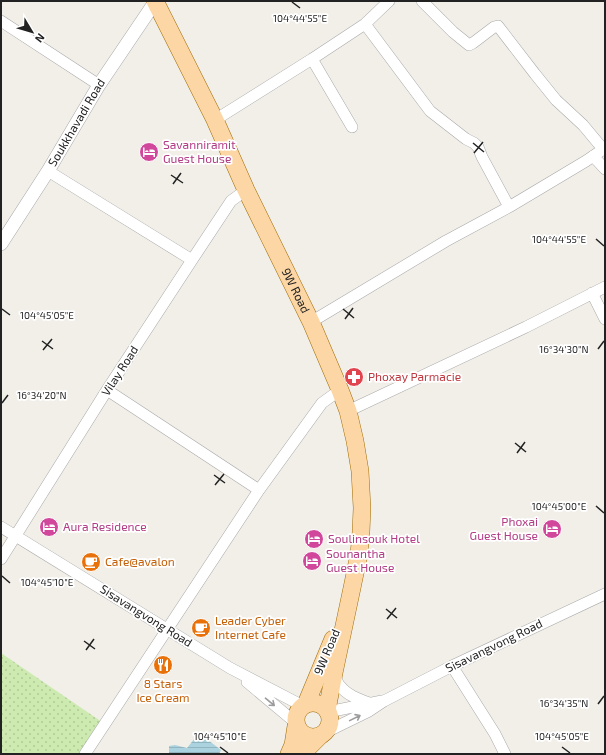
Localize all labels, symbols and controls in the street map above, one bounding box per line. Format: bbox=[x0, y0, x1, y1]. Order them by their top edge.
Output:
north arrow bbox=[12, 12, 52, 52]
text: 104°44'55"E bbox=[273, 12, 327, 24]
text: N bbox=[33, 31, 48, 46]
street label: Soukkhavadi Road bbox=[44, 76, 107, 168]
place label: Savanniramit Guest House bbox=[163, 137, 236, 165]
hotel icon: Savanniramit Guest House bbox=[138, 141, 160, 163]
text: 104°44'55"E bbox=[532, 233, 586, 245]
street label: 9W Road bbox=[279, 265, 313, 315]
text: 104°45'05"E bbox=[20, 309, 74, 321]
street label: Vilay Road bbox=[98, 343, 141, 398]
text: 16°34'30"N bbox=[539, 343, 589, 355]
pharmacy icon: Phoxay Parmacie bbox=[343, 366, 365, 388]
place label: Phoxay Parmacie bbox=[368, 369, 461, 383]
text: 16°34'20"N bbox=[17, 389, 67, 401]
text: 104°45'00"E bbox=[532, 500, 587, 512]
place label: Phoxai Guest House bbox=[470, 514, 538, 542]
hotel icon: Aura Residence bbox=[38, 516, 60, 538]
hotel icon: Phoxai Guest House bbox=[541, 518, 563, 540]
place label: Aura Residence bbox=[63, 519, 147, 533]
hotel icon: Soulinsouk Hotel bbox=[303, 528, 325, 550]
place label: Soulinsouk Hotel bbox=[328, 531, 420, 545]
place label: Sounantha Guest House bbox=[326, 546, 394, 574]
hotel icon: Sounantha Guest House bbox=[301, 550, 323, 572]
cafe icon: Cafe@avalon bbox=[80, 551, 102, 573]
place label: Cafe@avalon bbox=[105, 554, 175, 568]
text: 104°45'10"E bbox=[21, 576, 74, 588]
street label: Sisavangvong Road bbox=[98, 581, 195, 649]
place label: Leader Cyber Internet Cafe bbox=[215, 613, 286, 641]
street label: Sisavangvong Road bbox=[443, 616, 544, 675]
cafe icon: Leader Cyber Internet Cafe bbox=[190, 617, 212, 639]
street label: 9W Road bbox=[310, 627, 342, 677]
restaurant icon: 8 Stars Ice Cream bbox=[152, 654, 174, 676]
place label: 8 Stars Ice Cream bbox=[136, 676, 190, 704]
one-way arrow bbox=[265, 697, 276, 706]
text: 16°34'35"N bbox=[540, 697, 588, 709]
one-way arrow bbox=[348, 714, 360, 721]
text: 104°45'10"E bbox=[194, 730, 247, 742]
text: 104°45'05"E bbox=[535, 730, 589, 742]

